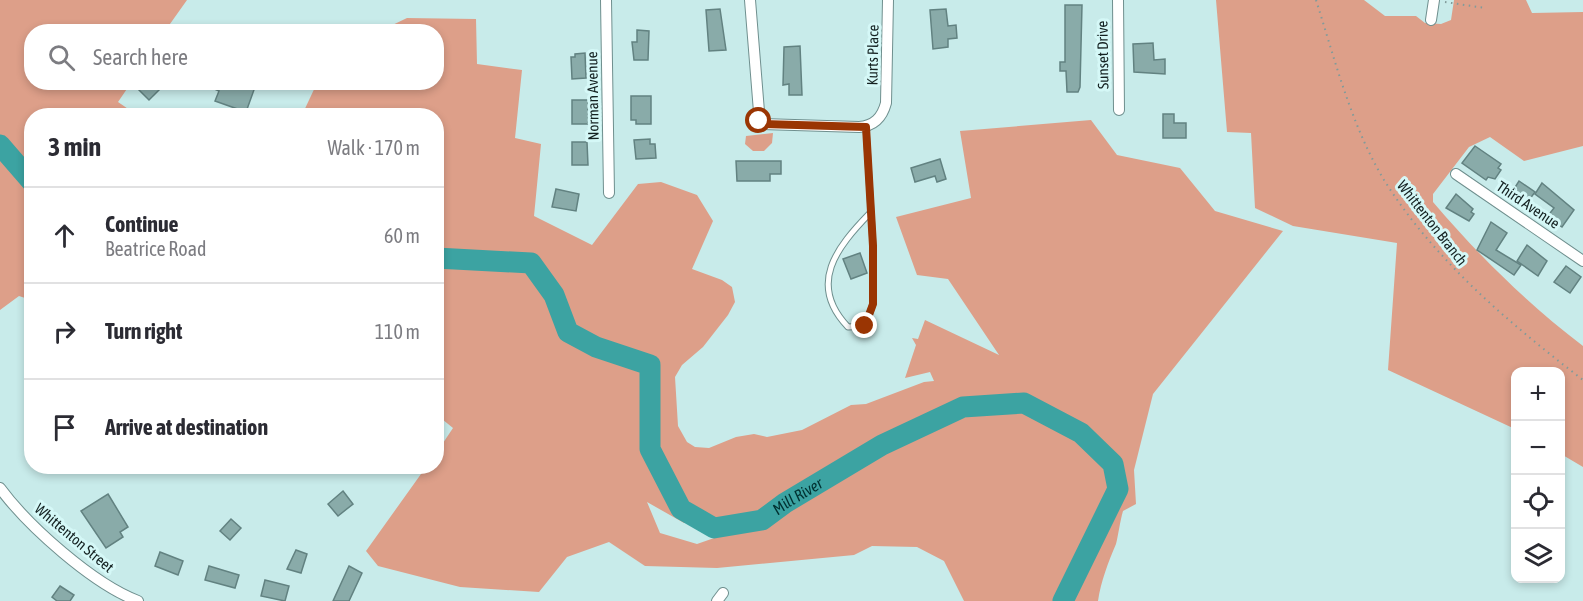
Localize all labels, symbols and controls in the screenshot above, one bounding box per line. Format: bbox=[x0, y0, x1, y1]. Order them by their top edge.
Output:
street label: Sunset Drive bbox=[1093, 20, 1112, 89]
search box bbox=[24, 24, 444, 90]
street label: Kurts Place bbox=[863, 24, 882, 86]
icon: search bbox=[45, 41, 78, 74]
text: Search here bbox=[93, 44, 188, 70]
street label: Norman Avenue bbox=[583, 51, 602, 141]
route start bbox=[745, 107, 771, 133]
text: 3 min bbox=[48, 132, 101, 162]
text: Walk · 170 m bbox=[328, 136, 420, 159]
street label: Whittenton Branch bbox=[1394, 177, 1471, 269]
street label: Third Avenue bbox=[1494, 177, 1563, 232]
text: Continue bbox=[105, 211, 179, 237]
icon: ahead bbox=[48, 219, 81, 252]
text: 60 m bbox=[384, 224, 420, 247]
text: Beatrice Road bbox=[105, 237, 207, 260]
route end bbox=[851, 312, 877, 338]
icon: right bbox=[48, 315, 81, 348]
text: Turn right bbox=[105, 318, 182, 344]
text: 110 m bbox=[375, 320, 420, 343]
map controls bbox=[1511, 367, 1565, 583]
button: + bbox=[1511, 367, 1565, 421]
icon: arrive bbox=[48, 411, 81, 444]
text: Arrive at destination bbox=[105, 414, 268, 440]
button: − bbox=[1511, 421, 1565, 475]
water label: Mill River bbox=[769, 473, 827, 518]
button: locate bbox=[1511, 475, 1565, 529]
street label: Whittenton Street bbox=[31, 500, 117, 576]
button: layers bbox=[1511, 529, 1565, 583]

